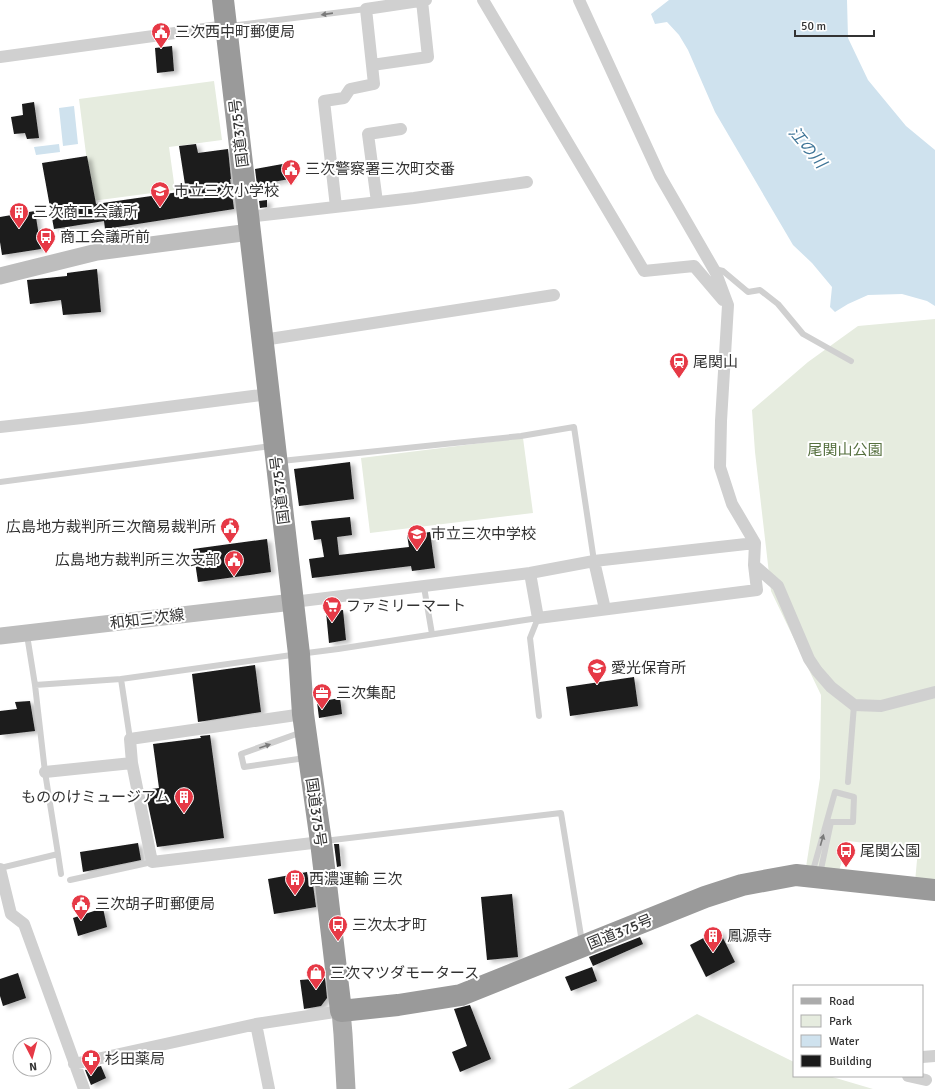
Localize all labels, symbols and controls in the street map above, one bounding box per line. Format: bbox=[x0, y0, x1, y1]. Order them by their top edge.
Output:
one-way arrow bbox=[321, 11, 333, 17]
scale bar bbox=[795, 12, 874, 38]
text: 50 m bbox=[801, 19, 826, 34]
public building icon: 三次西中町郵便局 bbox=[150, 21, 172, 49]
place label: 三次西中町郵便局 bbox=[175, 23, 295, 41]
street label: 国道375号 bbox=[226, 98, 252, 168]
water label: 江の川 bbox=[784, 123, 832, 174]
public building icon: 三次警察署三次町交番 bbox=[280, 158, 302, 186]
place label: 三次警察署三次町交番 bbox=[305, 160, 455, 178]
school or university icon: 市立三次小学校 bbox=[149, 180, 171, 208]
place label: 市立三次小学校 bbox=[174, 182, 279, 200]
building icon: 三次商工会議所 bbox=[8, 201, 30, 229]
place label: 三次商工会議所 bbox=[33, 203, 138, 221]
bus stop icon: 商工会議所前 bbox=[35, 226, 57, 254]
place label: 商工会議所前 bbox=[60, 228, 150, 246]
station icon: 尾関山 bbox=[668, 351, 690, 379]
place label: 尾関山 bbox=[693, 353, 738, 371]
park label: 尾関山公園 bbox=[807, 441, 883, 459]
street label: 国道375号 bbox=[267, 455, 293, 525]
public building icon: 広島地方裁判所三次簡易裁判所 bbox=[219, 516, 241, 544]
place label: 広島地方裁判所三次簡易裁判所 bbox=[6, 518, 216, 536]
school or university icon: 市立三次中学校 bbox=[406, 523, 428, 551]
place label: 市立三次中学校 bbox=[431, 525, 536, 543]
public building icon: 広島地方裁判所三次支部 bbox=[223, 549, 245, 577]
place label: 広島地方裁判所三次支部 bbox=[55, 551, 220, 569]
supermarket icon: ファミリーマート bbox=[321, 595, 343, 623]
place label: ファミリーマート bbox=[346, 597, 466, 615]
street label: 和知三次線 bbox=[109, 605, 185, 633]
school or university icon: 愛光保育所 bbox=[586, 657, 608, 685]
place label: 愛光保育所 bbox=[611, 659, 686, 677]
office icon: 三次集配 bbox=[311, 682, 333, 710]
place label: 三次集配 bbox=[336, 684, 396, 702]
one-way arrow bbox=[259, 742, 271, 748]
street label: 国道375号 bbox=[302, 776, 330, 848]
building icon: もののけミュージアム bbox=[173, 786, 195, 814]
place label: もののけミュージアム bbox=[21, 788, 170, 806]
one-way arrow bbox=[819, 833, 825, 845]
bus stop icon: 尾関公園 bbox=[835, 840, 857, 868]
place label: 尾関公園 bbox=[860, 842, 920, 860]
building icon: 西濃運輸 三次 bbox=[284, 868, 306, 896]
place label: 西濃運輸 三次 bbox=[309, 870, 402, 888]
public building icon: 三次胡子町郵便局 bbox=[70, 893, 92, 921]
place label: 三次胡子町郵便局 bbox=[95, 895, 215, 913]
street label: 国道375号 bbox=[584, 911, 656, 953]
bus stop icon: 三次太才町 bbox=[327, 914, 349, 942]
place label: 三次太才町 bbox=[352, 916, 427, 934]
building icon: 鳳源寺 bbox=[702, 925, 724, 953]
place label: 鳳源寺 bbox=[727, 927, 772, 945]
shop icon: 三次マツダモータース bbox=[305, 962, 327, 990]
place label: 三次マツダモータース bbox=[330, 964, 479, 982]
legend bbox=[793, 985, 923, 1077]
text: Road bbox=[829, 994, 855, 1009]
text: Park bbox=[829, 1014, 852, 1029]
text: Water bbox=[829, 1034, 860, 1049]
north arrow bbox=[12, 1037, 52, 1077]
pharmacy icon: 杉田薬局 bbox=[80, 1048, 102, 1076]
place label: 杉田薬局 bbox=[105, 1050, 165, 1068]
text: Building bbox=[829, 1054, 872, 1069]
text: N bbox=[29, 1060, 37, 1073]

